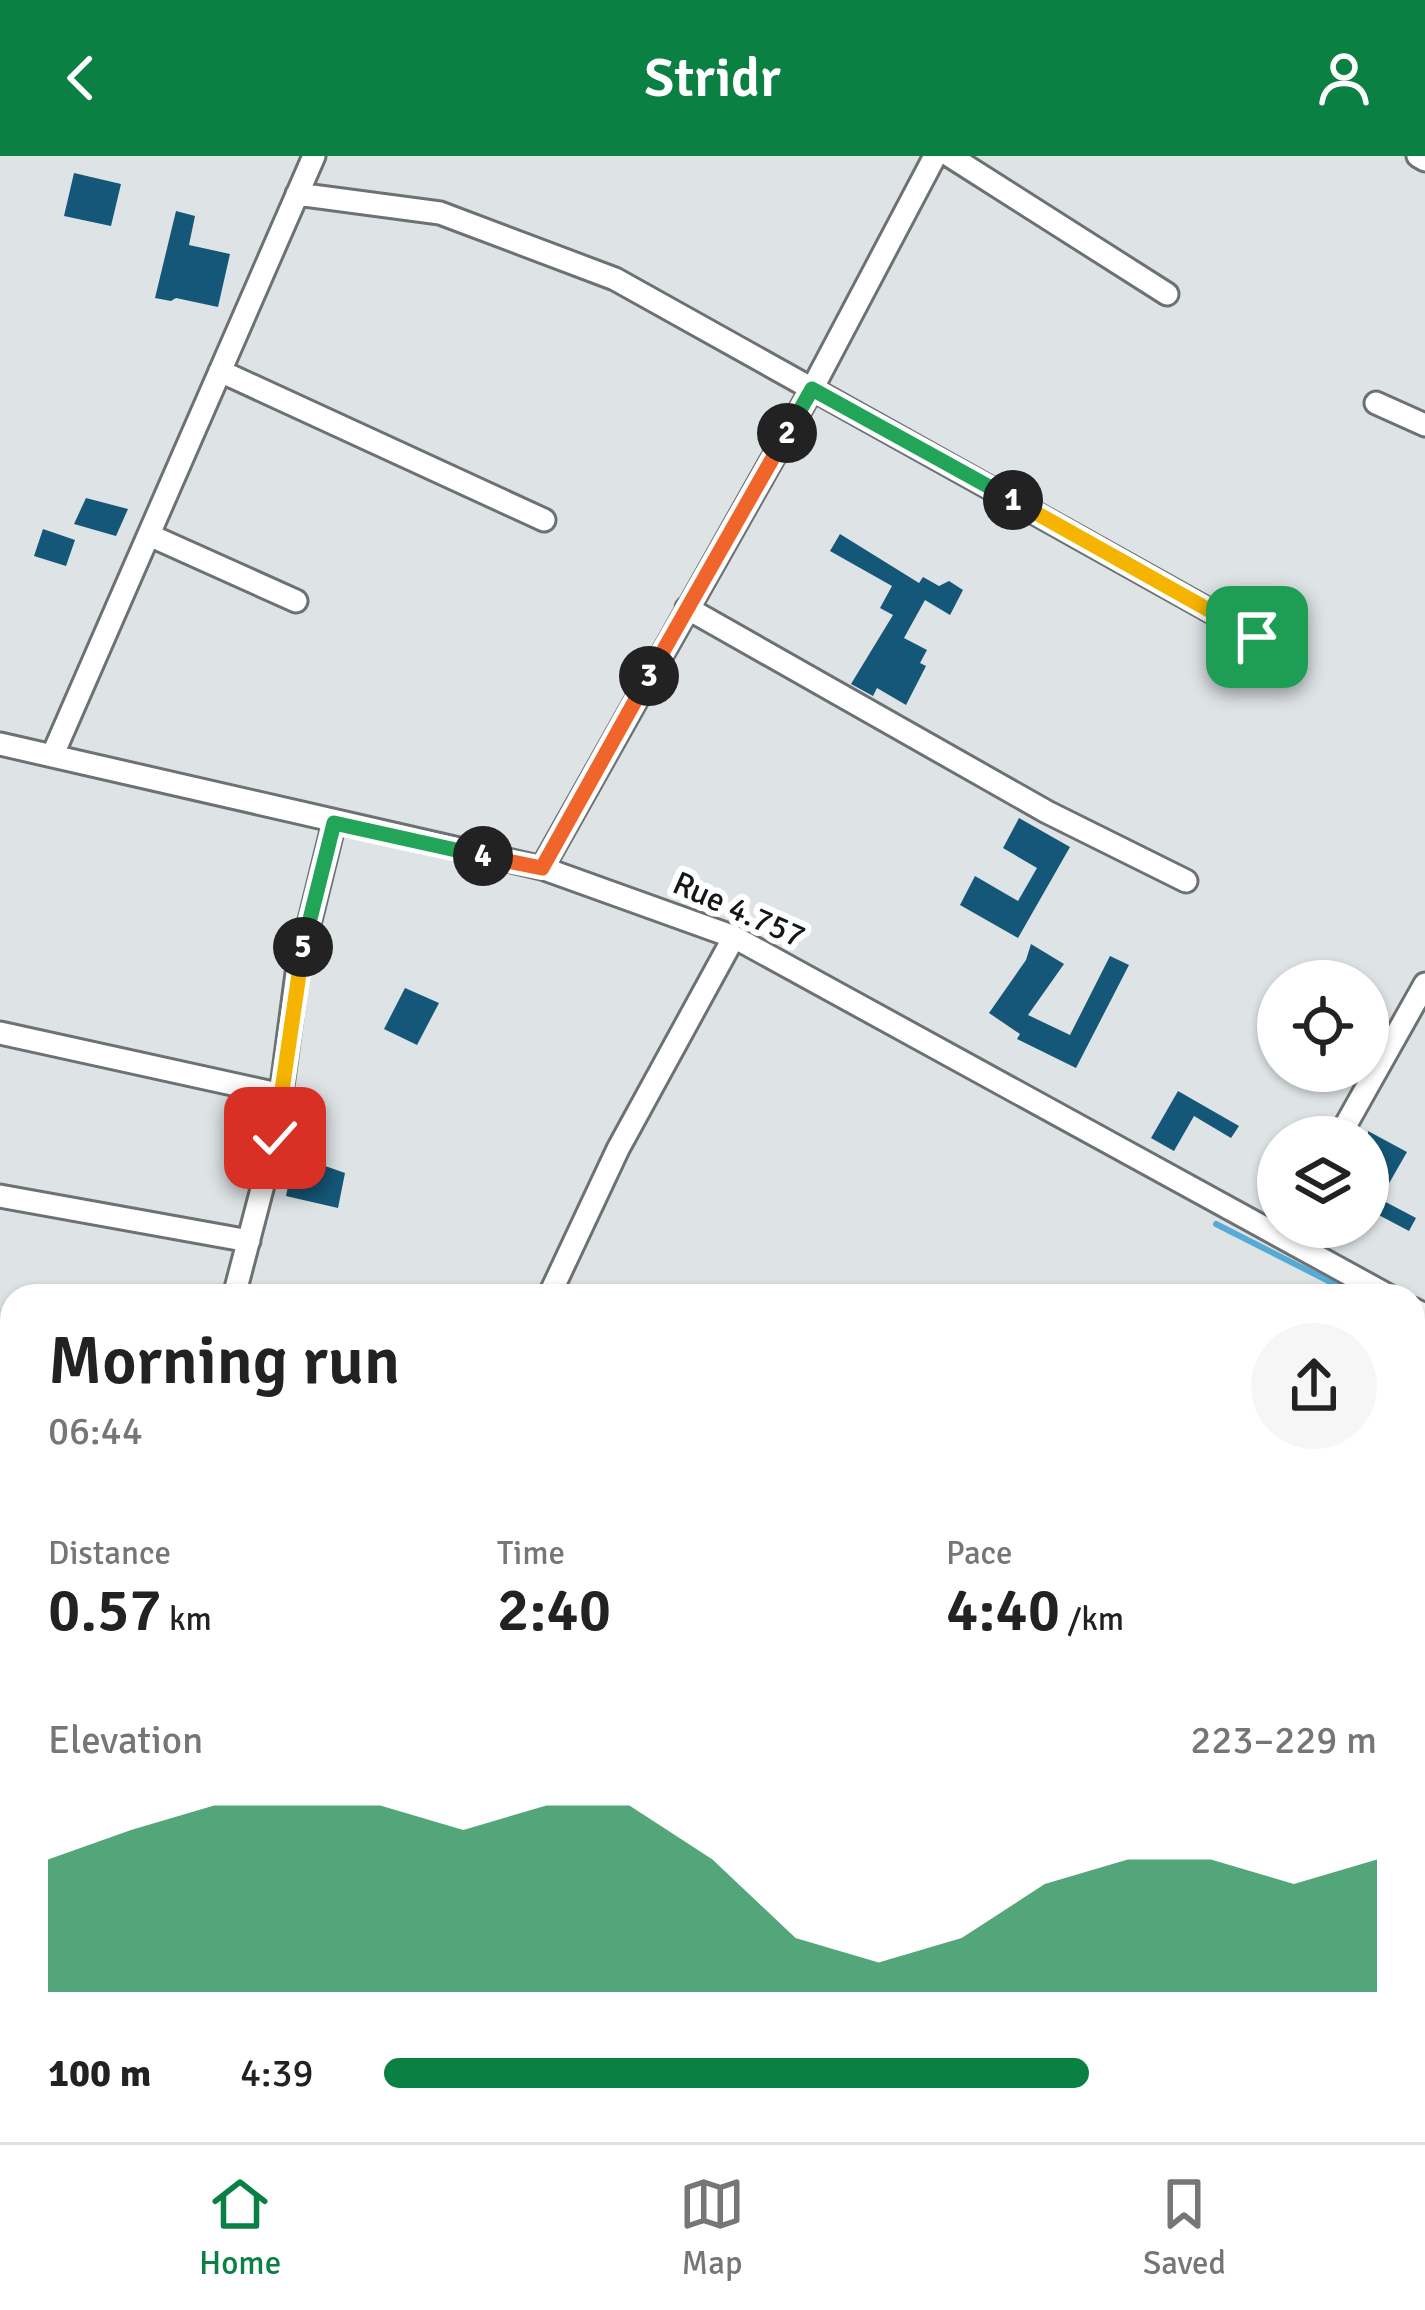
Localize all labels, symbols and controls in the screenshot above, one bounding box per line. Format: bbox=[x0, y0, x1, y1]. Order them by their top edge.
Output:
icon: back bbox=[48, 45, 114, 111]
text: Stridr bbox=[644, 45, 781, 112]
icon: person bbox=[1311, 45, 1377, 111]
pin: 2 bbox=[757, 403, 817, 463]
text: 2 bbox=[778, 412, 796, 453]
pin: 1 bbox=[983, 470, 1043, 530]
text: 1 bbox=[1004, 479, 1022, 520]
pin bbox=[1206, 586, 1308, 688]
icon: arrive bbox=[1224, 604, 1290, 670]
pin: 3 bbox=[619, 646, 679, 706]
text: 3 bbox=[640, 655, 658, 696]
pin: 4 bbox=[453, 826, 513, 886]
text: 4 bbox=[474, 835, 492, 876]
street label: Rue 4.757 bbox=[666, 863, 812, 957]
pin: 5 bbox=[273, 917, 333, 977]
text: 5 bbox=[294, 926, 312, 967]
map controls bbox=[1257, 960, 1389, 1248]
button: locate bbox=[1257, 960, 1389, 1092]
pin bbox=[224, 1087, 326, 1189]
icon: check bbox=[242, 1105, 308, 1171]
button: layers bbox=[1257, 1116, 1389, 1248]
text: Morning run bbox=[48, 1321, 400, 1402]
button: share bbox=[1251, 1323, 1377, 1449]
text: 06:44 bbox=[48, 1407, 143, 1455]
text: Distance bbox=[48, 1533, 171, 1574]
text: Time bbox=[497, 1533, 565, 1574]
text: Pace bbox=[946, 1533, 1012, 1574]
text: 0.57 bbox=[48, 1574, 162, 1648]
text: 2:40 bbox=[497, 1574, 611, 1648]
text: 4:40 bbox=[946, 1574, 1060, 1648]
text: km bbox=[162, 1599, 212, 1640]
text: /km bbox=[1060, 1599, 1124, 1640]
text: Elevation bbox=[48, 1716, 203, 1764]
text: 223–229 m bbox=[1190, 1716, 1377, 1764]
text: 100 m bbox=[48, 2049, 151, 2097]
text: 4:39 bbox=[240, 2049, 314, 2097]
tab: Home bbox=[199, 2171, 281, 2284]
tab: Map bbox=[679, 2171, 745, 2284]
tab: Saved bbox=[1143, 2171, 1226, 2284]

